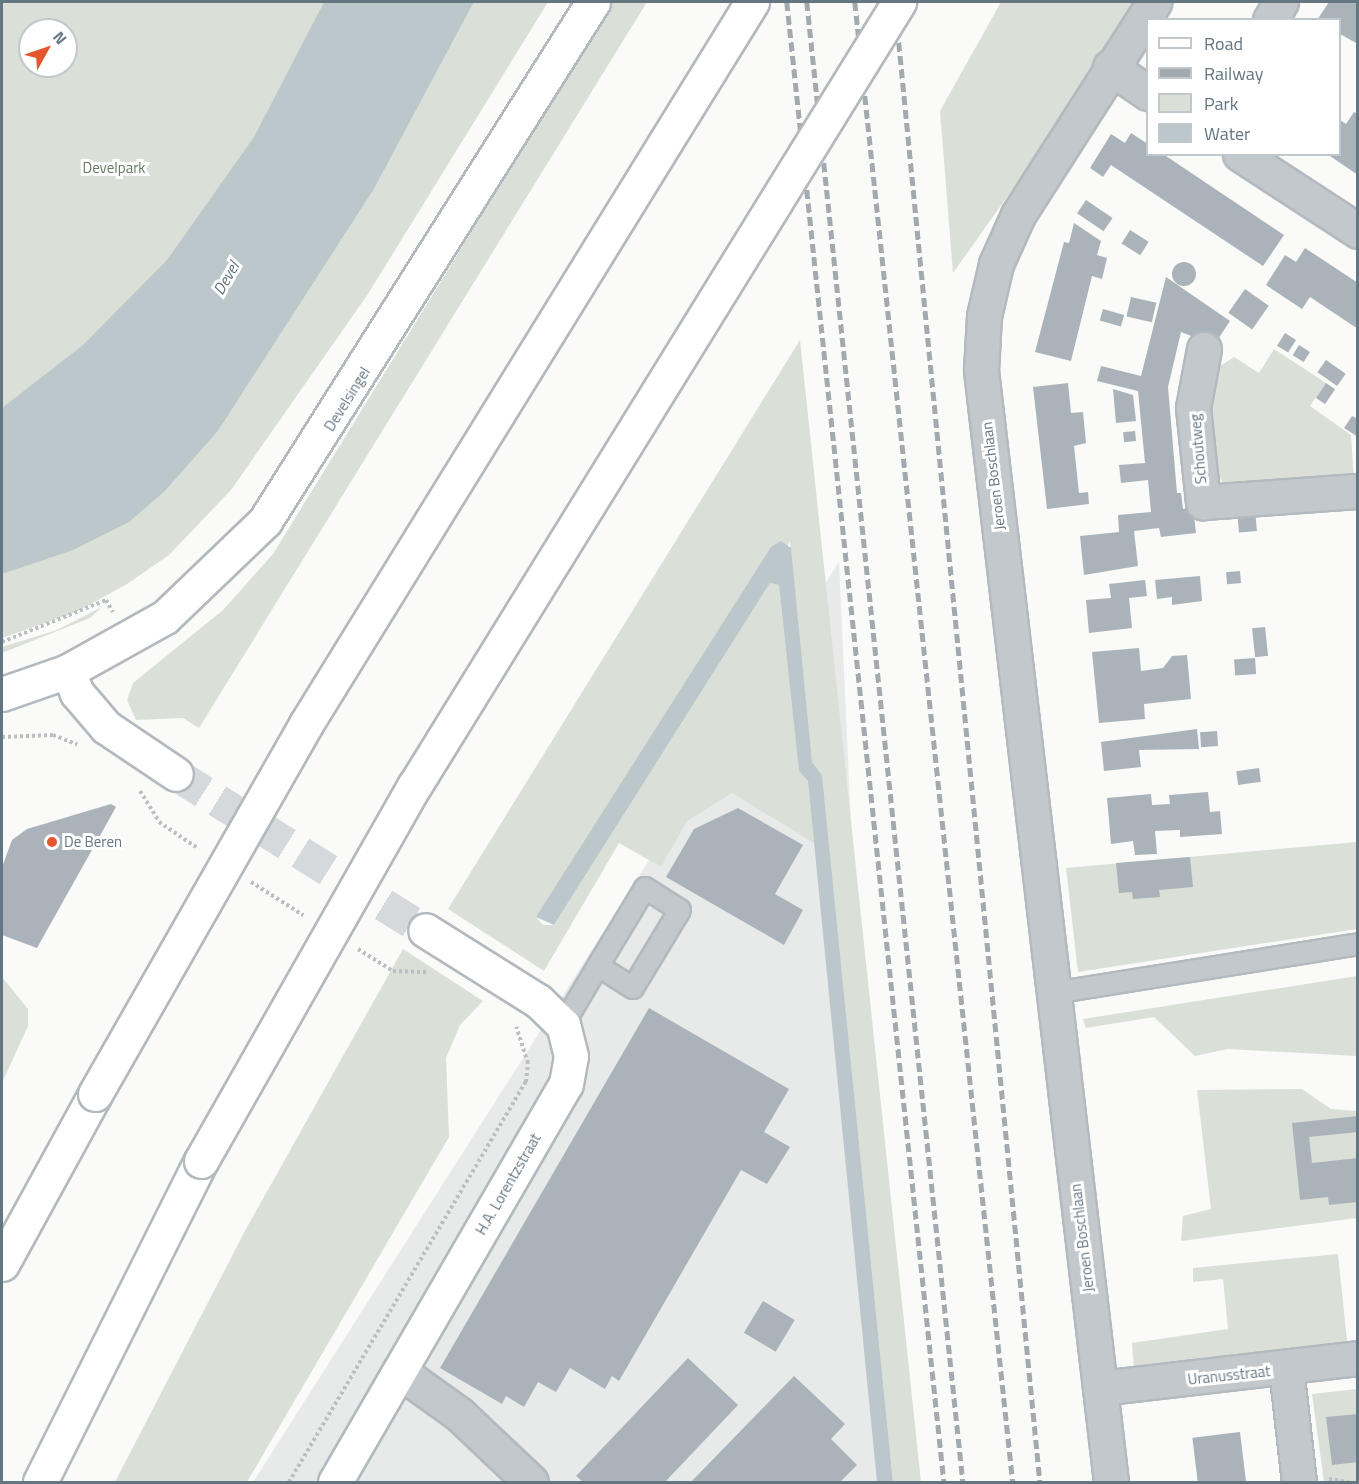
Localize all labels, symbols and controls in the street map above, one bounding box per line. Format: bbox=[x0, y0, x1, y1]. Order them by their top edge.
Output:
north arrow bbox=[18, 18, 78, 78]
legend bbox=[1146, 18, 1341, 156]
text: N bbox=[47, 26, 73, 50]
text: Road bbox=[1204, 30, 1243, 57]
text: Railway bbox=[1204, 60, 1263, 87]
text: Park bbox=[1204, 90, 1238, 117]
text: Water bbox=[1204, 120, 1250, 147]
park label: Develpark bbox=[82, 159, 146, 177]
water label: Devel bbox=[209, 258, 243, 298]
street label: Develsingel bbox=[320, 364, 374, 434]
street label: Schoutweg bbox=[1186, 413, 1210, 485]
street label: Jeroen Boschlaan bbox=[977, 421, 1009, 531]
place label: De Beren bbox=[64, 833, 122, 851]
marker: De Beren bbox=[45, 835, 59, 849]
street label: H.A. Lorentzstraat bbox=[472, 1130, 544, 1238]
street label: Jeroen Boschlaan bbox=[1066, 1183, 1098, 1293]
street label: Uranusstraat bbox=[1187, 1362, 1271, 1388]

